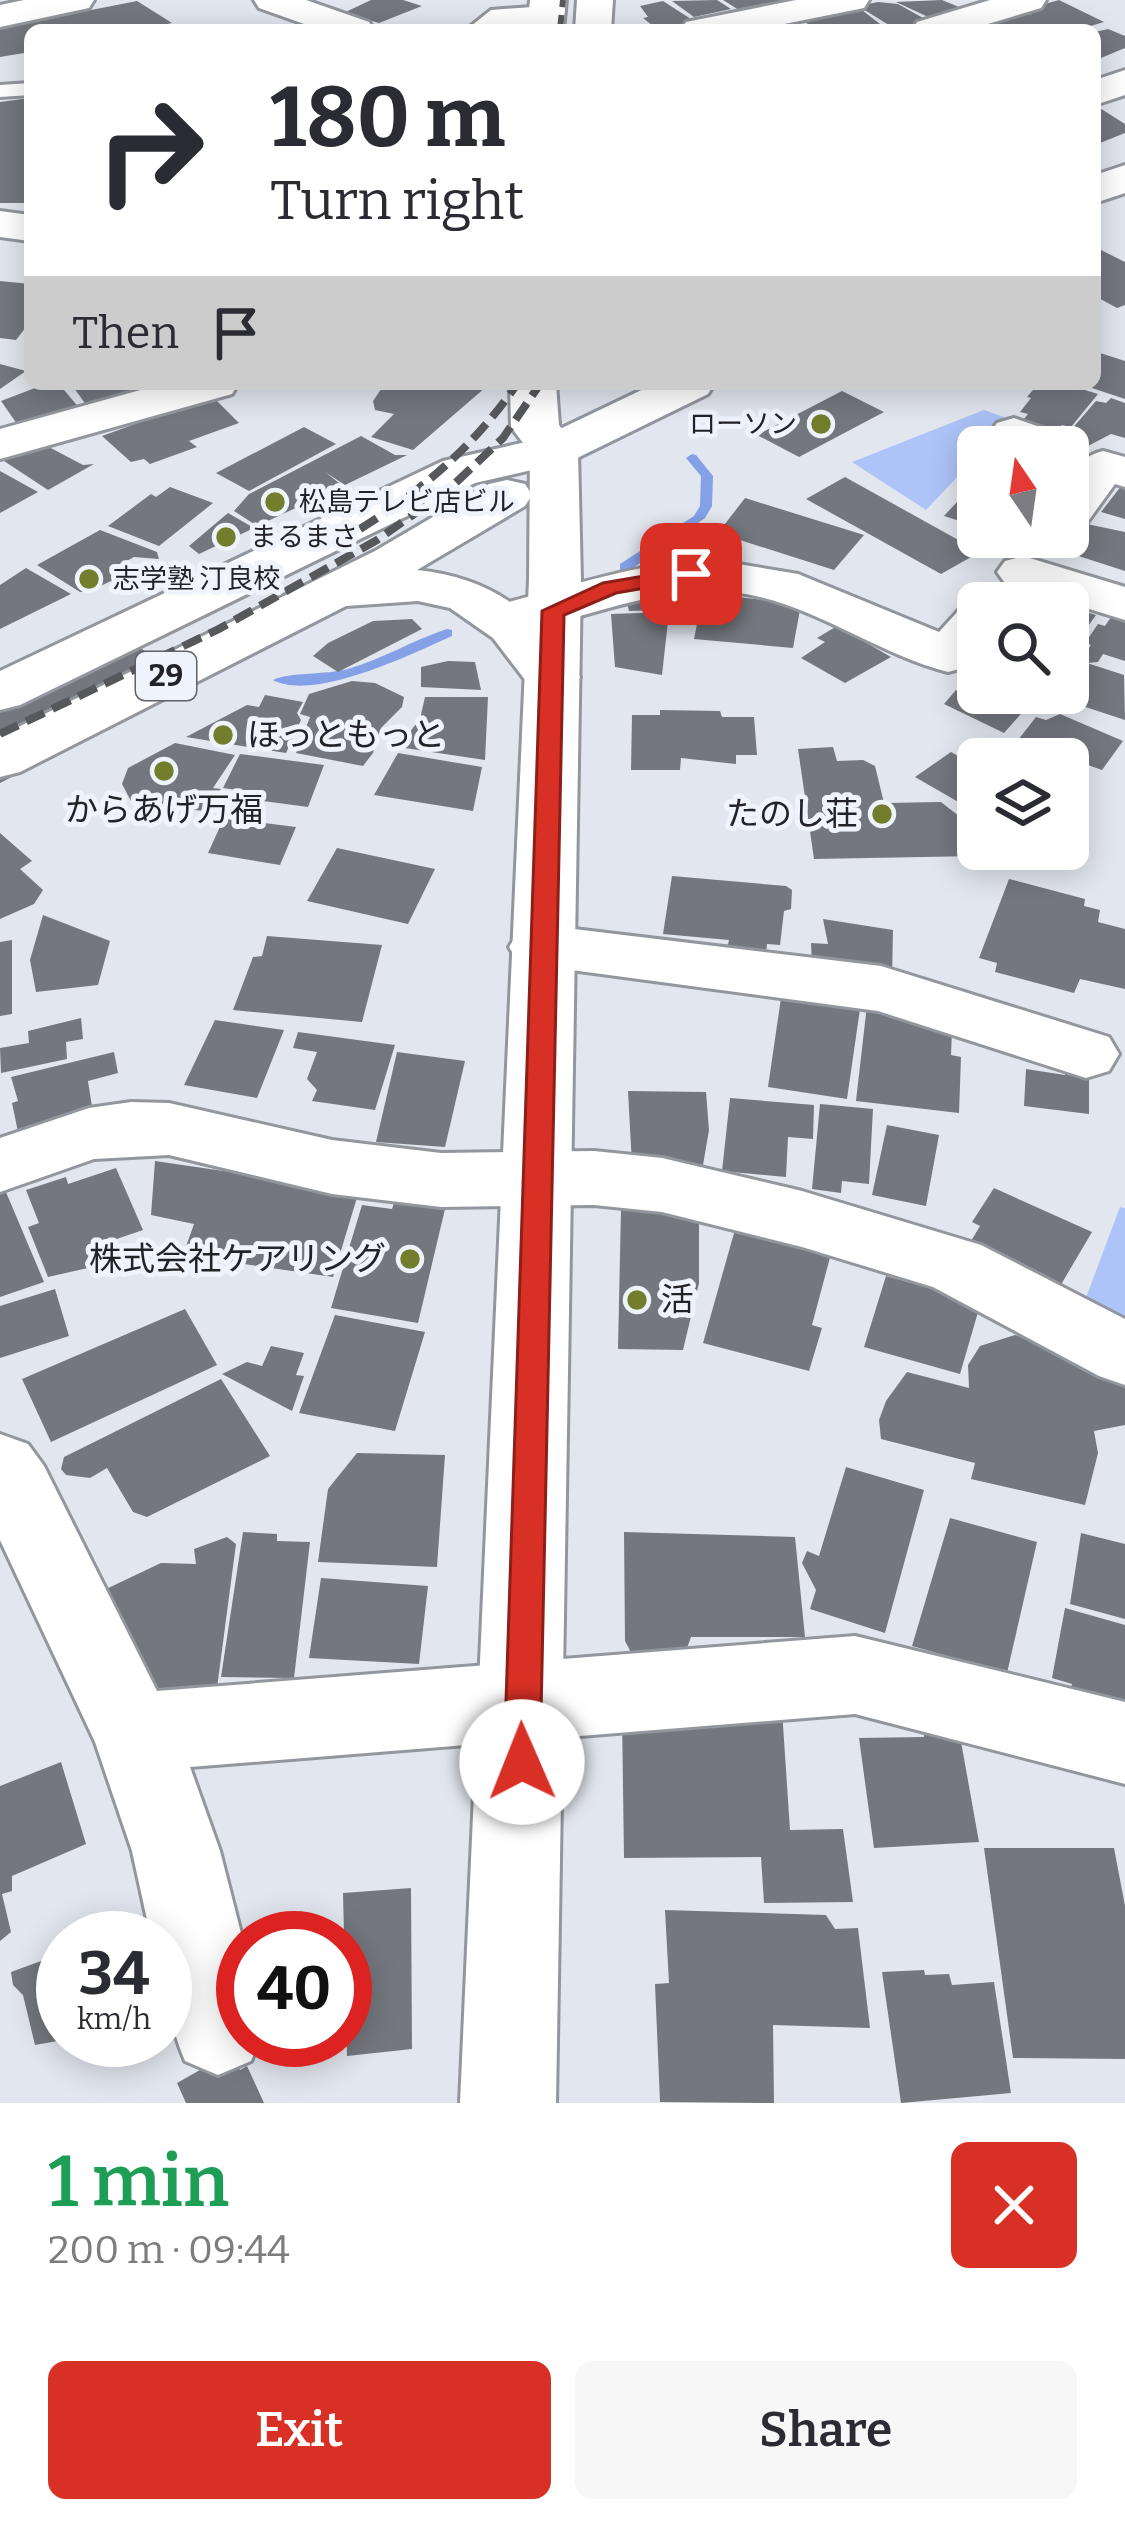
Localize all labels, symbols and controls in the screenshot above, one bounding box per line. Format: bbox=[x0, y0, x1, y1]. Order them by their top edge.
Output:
text: 180 m bbox=[270, 67, 505, 168]
icon: right bbox=[72, 72, 228, 228]
text: Turn right bbox=[270, 169, 524, 233]
icon: arrive bbox=[203, 300, 269, 366]
text: Then bbox=[72, 306, 179, 360]
place label: ローソン bbox=[689, 408, 797, 440]
marker: ローソン bbox=[808, 411, 834, 437]
north arrow bbox=[957, 426, 1089, 558]
map controls bbox=[957, 426, 1089, 870]
place label: 松島テレビ店ビル bbox=[299, 486, 515, 518]
marker: 松島テレビ店ビル bbox=[262, 489, 288, 515]
place label: まるまさ bbox=[250, 521, 358, 553]
pin bbox=[640, 523, 742, 625]
marker: まるまさ bbox=[213, 524, 239, 550]
icon: arrive bbox=[658, 541, 724, 607]
place label: 志学塾 汀良校 bbox=[113, 563, 280, 595]
marker: 志学塾 汀良校 bbox=[76, 566, 102, 592]
button: search bbox=[957, 582, 1089, 714]
road number: 29 bbox=[136, 652, 196, 700]
place label: ほっともっと bbox=[247, 715, 445, 755]
marker: ほっともっと bbox=[210, 722, 236, 748]
button: layers bbox=[957, 738, 1089, 870]
marker: からあげ万福 bbox=[151, 758, 177, 784]
place label: からあげ万福 bbox=[65, 790, 263, 830]
place label: たのし荘 bbox=[726, 794, 858, 834]
marker: たのし荘 bbox=[869, 801, 895, 827]
place label: 株式会社ケアリング bbox=[89, 1239, 386, 1279]
marker: 株式会社ケアリング bbox=[397, 1246, 423, 1272]
place label: 活 bbox=[661, 1280, 694, 1320]
marker: 活 bbox=[624, 1287, 650, 1313]
position arrow bbox=[459, 1699, 585, 1825]
speed limit sign: 40 bbox=[216, 1911, 372, 2067]
text: 34 bbox=[78, 1938, 150, 2010]
text: km/h bbox=[77, 2001, 151, 2037]
text: 1 min bbox=[48, 2139, 229, 2225]
button: close bbox=[951, 2142, 1077, 2268]
text: 200 m · 09:44 bbox=[48, 2227, 290, 2273]
button: Exit bbox=[48, 2361, 551, 2499]
button: Share bbox=[575, 2361, 1077, 2499]

